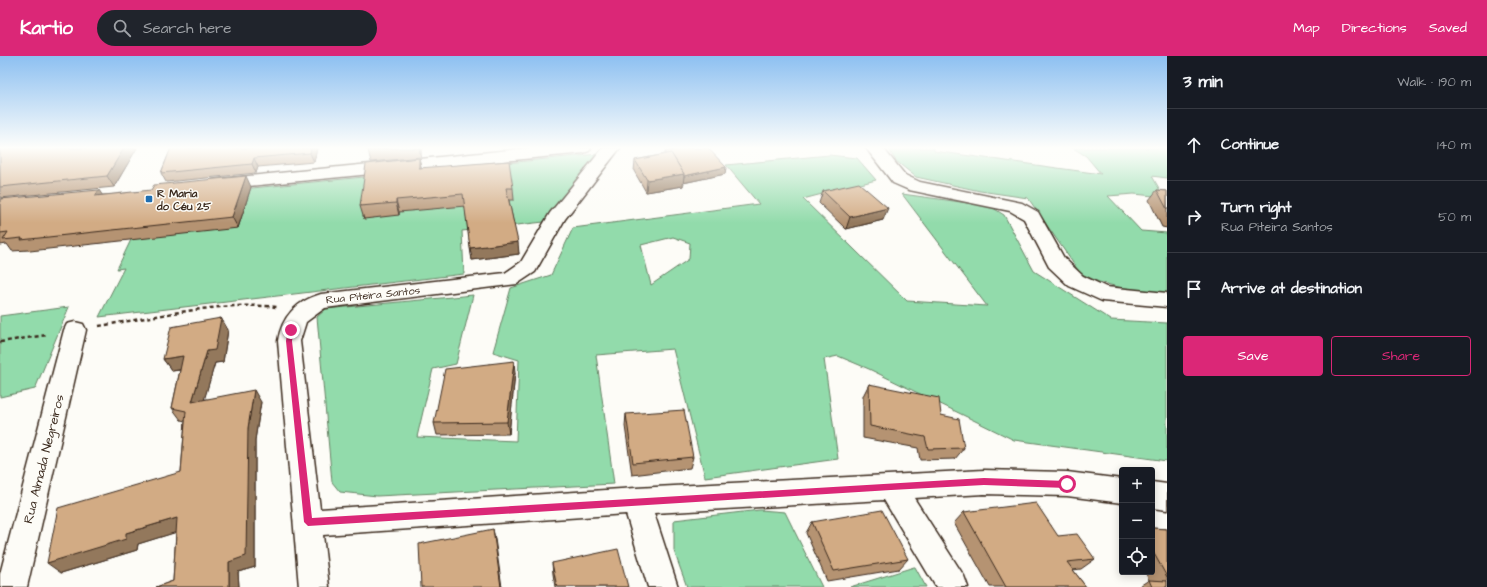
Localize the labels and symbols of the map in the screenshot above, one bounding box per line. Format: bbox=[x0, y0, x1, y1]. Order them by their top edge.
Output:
place label: R Maria do Céu 25 bbox=[156, 186, 211, 214]
marker: R Maria do Céu 25 bbox=[144, 194, 154, 204]
street label: Rua Piteira Santos bbox=[325, 283, 421, 307]
route end bbox=[282, 321, 300, 339]
street label: Rua Almada Negreiros bbox=[19, 392, 70, 526]
route start bbox=[1058, 475, 1076, 493]

